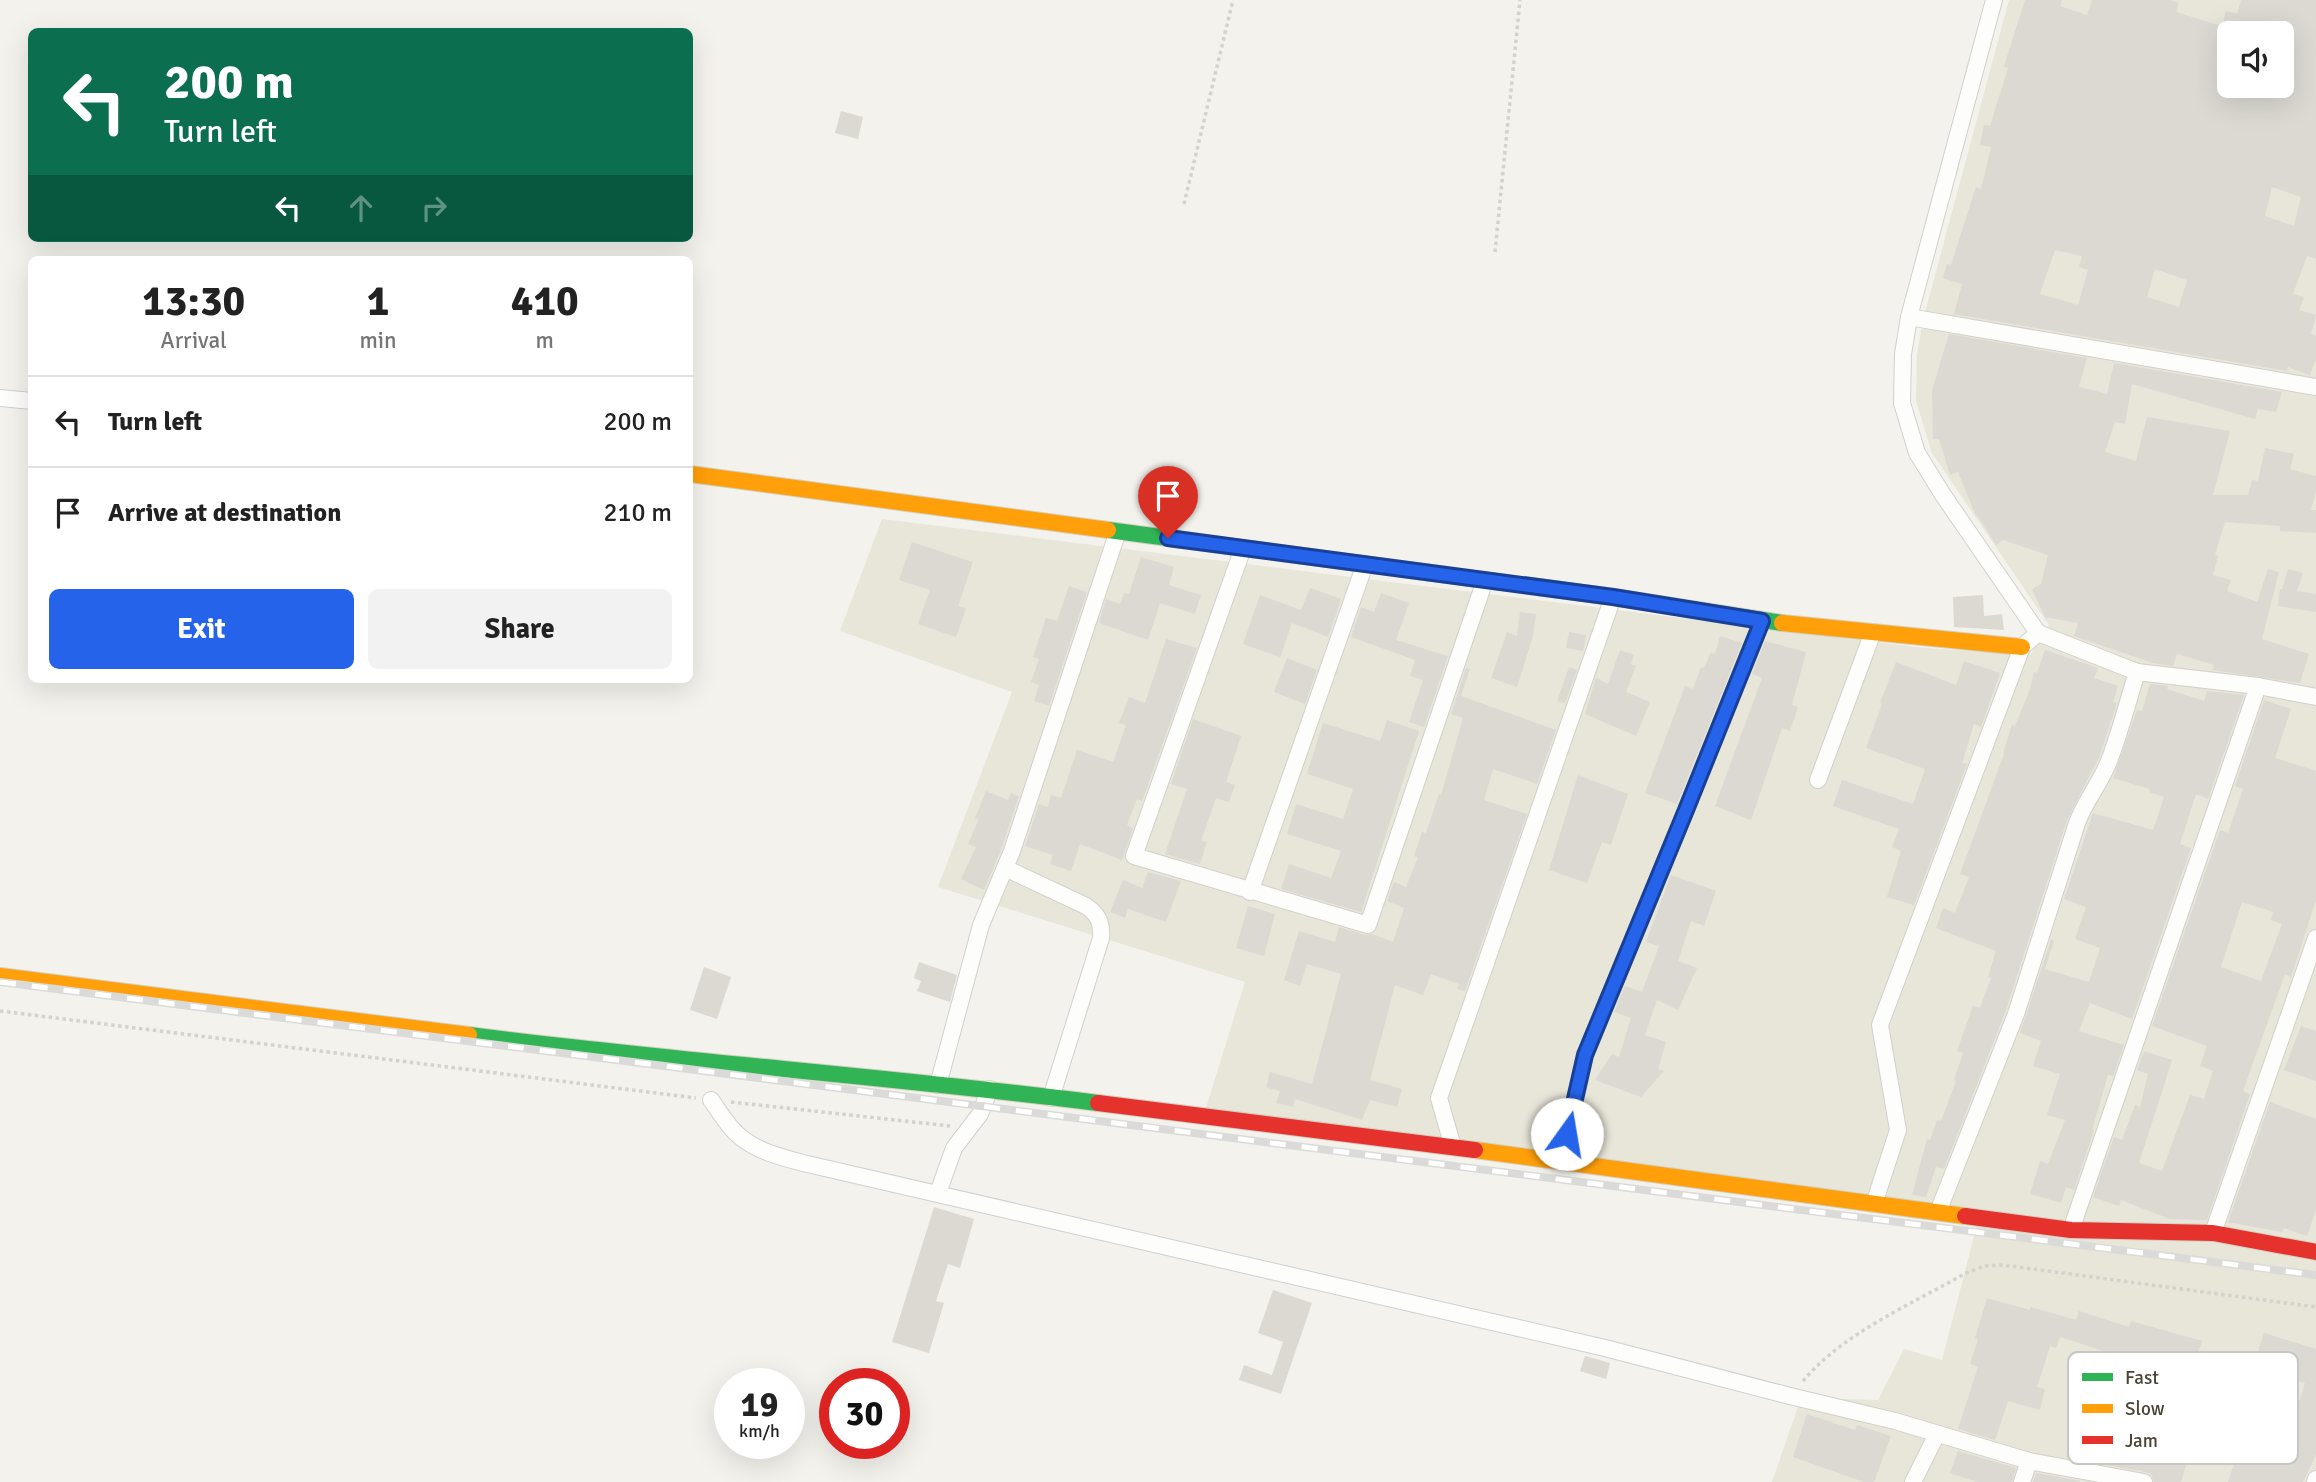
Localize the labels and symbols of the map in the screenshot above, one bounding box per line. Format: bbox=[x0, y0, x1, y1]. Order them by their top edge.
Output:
pin bbox=[1138, 466, 1198, 538]
position arrow bbox=[1530, 1097, 1604, 1171]
legend bbox=[2068, 1352, 2298, 1464]
text: Fast bbox=[2125, 1366, 2159, 1390]
speed limit sign: 30 bbox=[819, 1368, 910, 1459]
text: Slow bbox=[2125, 1397, 2165, 1421]
text: Jam bbox=[2125, 1429, 2158, 1453]

